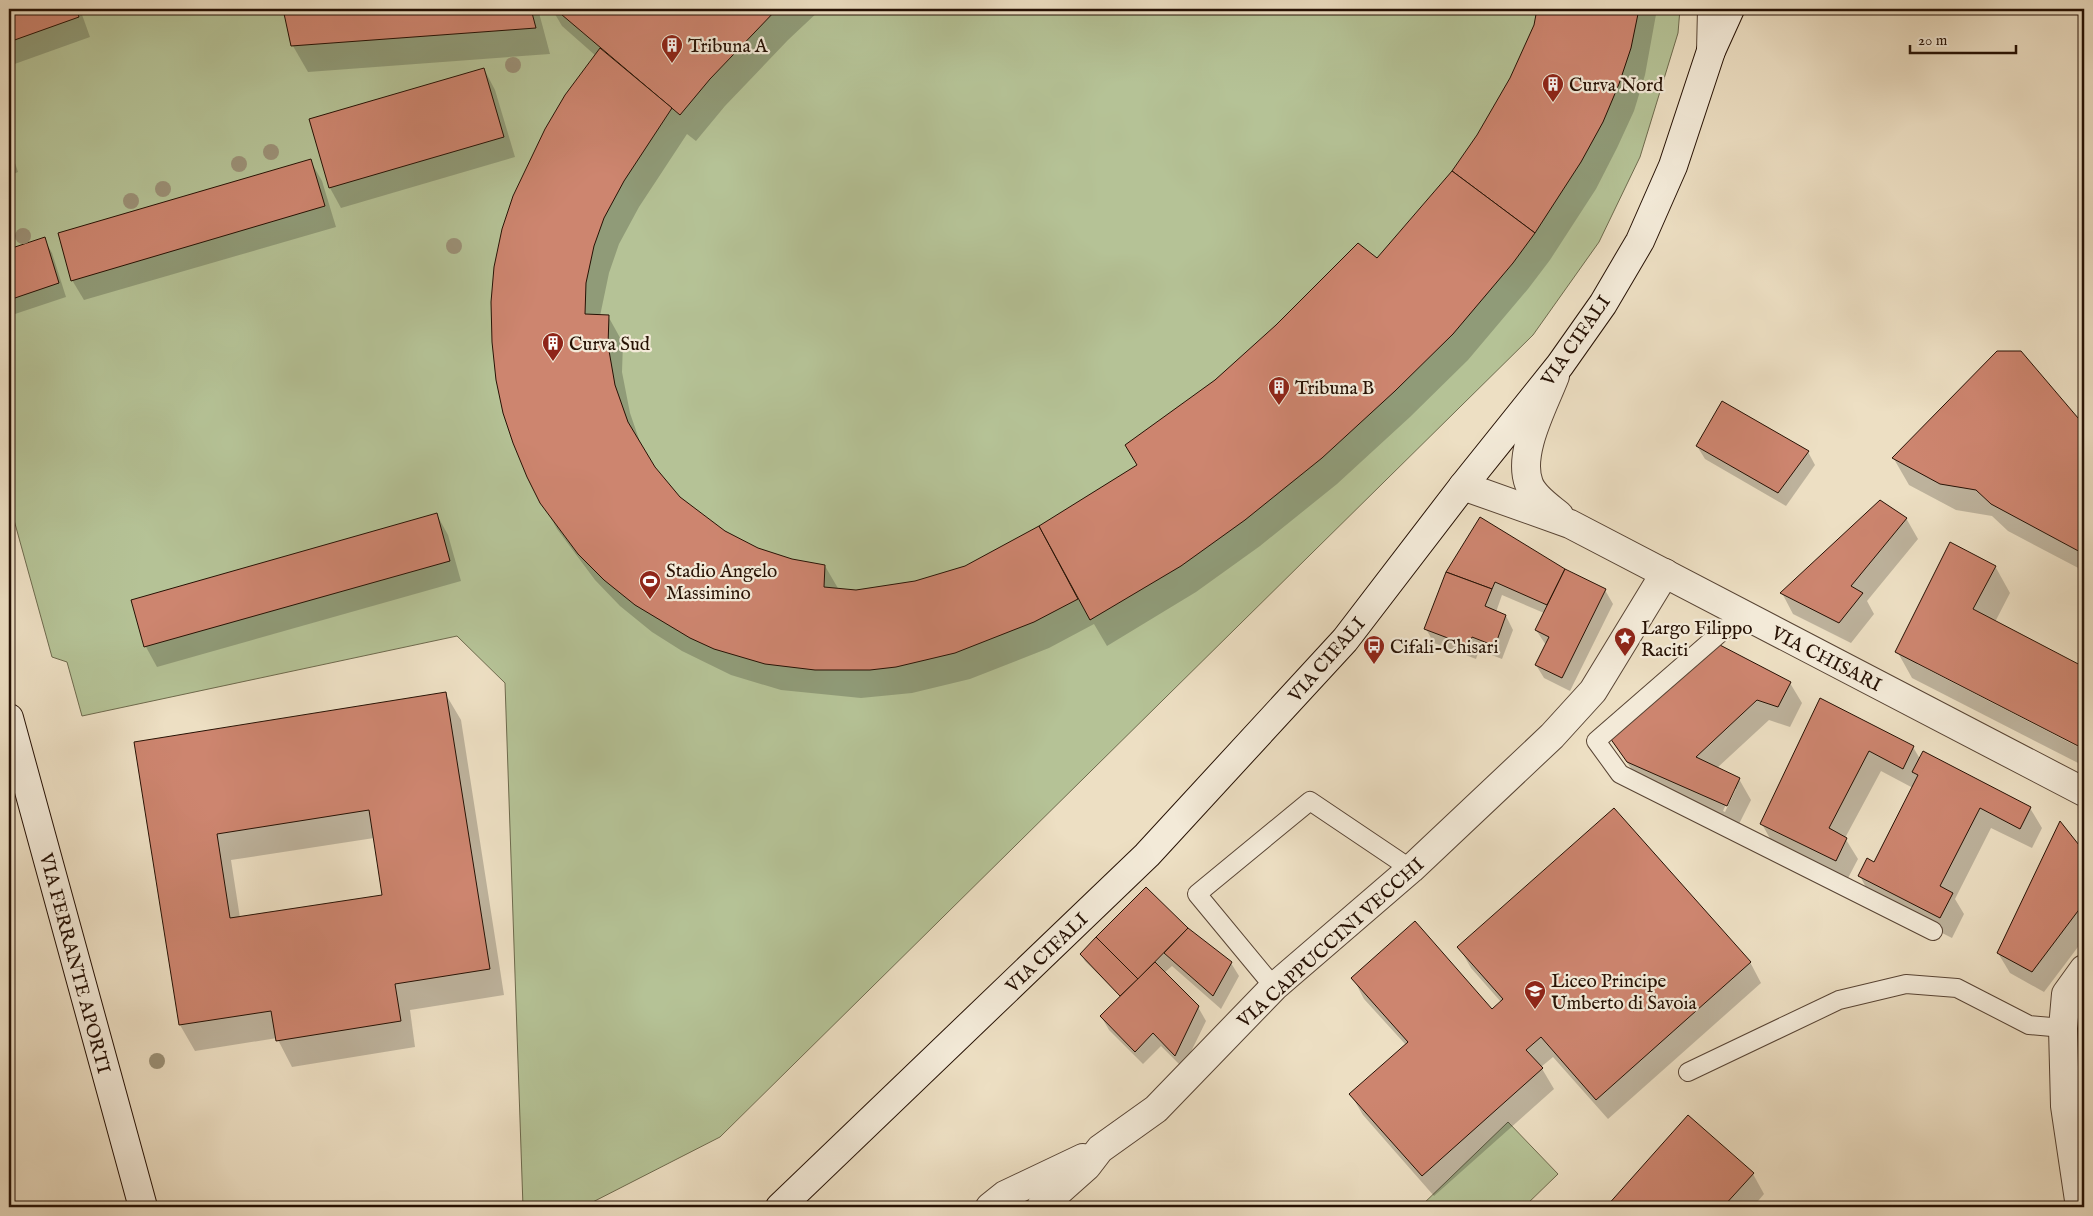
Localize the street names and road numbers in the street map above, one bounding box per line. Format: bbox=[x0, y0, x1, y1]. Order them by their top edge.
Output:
street label: VIA CIFALI bbox=[1536, 291, 1617, 392]
street label: VIA CIFALI bbox=[1283, 613, 1371, 709]
street label: VIA CHISARI bbox=[1766, 621, 1885, 698]
street label: VIA FERRANTE APORTI bbox=[33, 850, 115, 1076]
street label: VIA CAPPUCCINI VECCHI bbox=[1232, 853, 1430, 1034]
street label: VIA CIFALI bbox=[1000, 908, 1094, 999]

